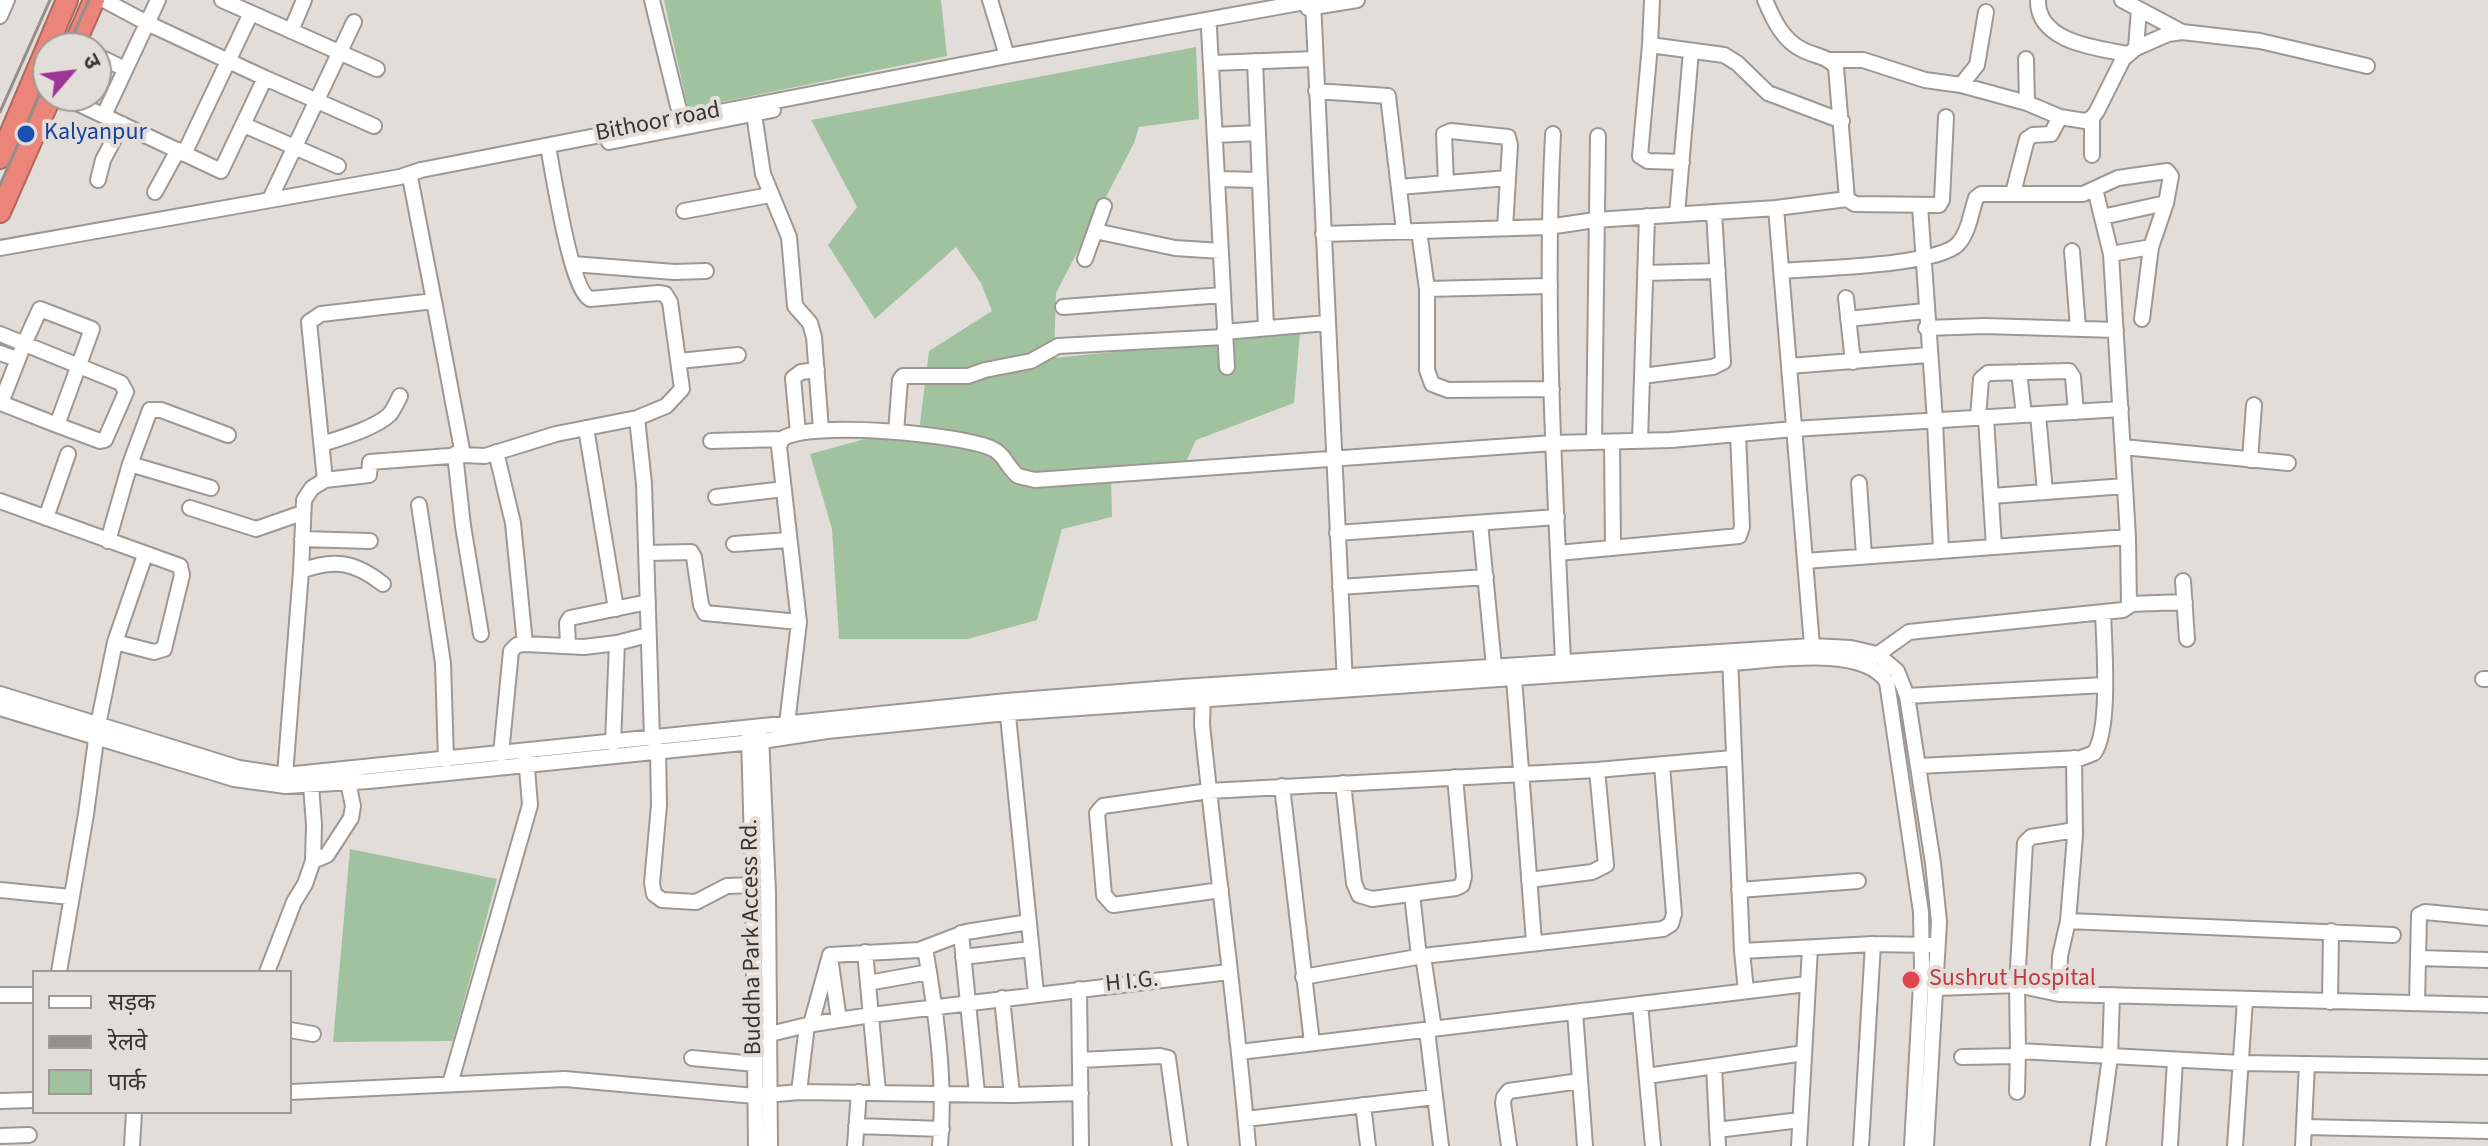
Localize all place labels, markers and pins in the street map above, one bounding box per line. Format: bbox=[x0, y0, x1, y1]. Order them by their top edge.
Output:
place label: Kalyanpur bbox=[44, 120, 147, 148]
marker: Kalyanpur bbox=[15, 123, 37, 145]
place label: Sushrut Hospital bbox=[1929, 966, 2096, 994]
marker: Sushrut Hospital bbox=[1900, 969, 1922, 991]

